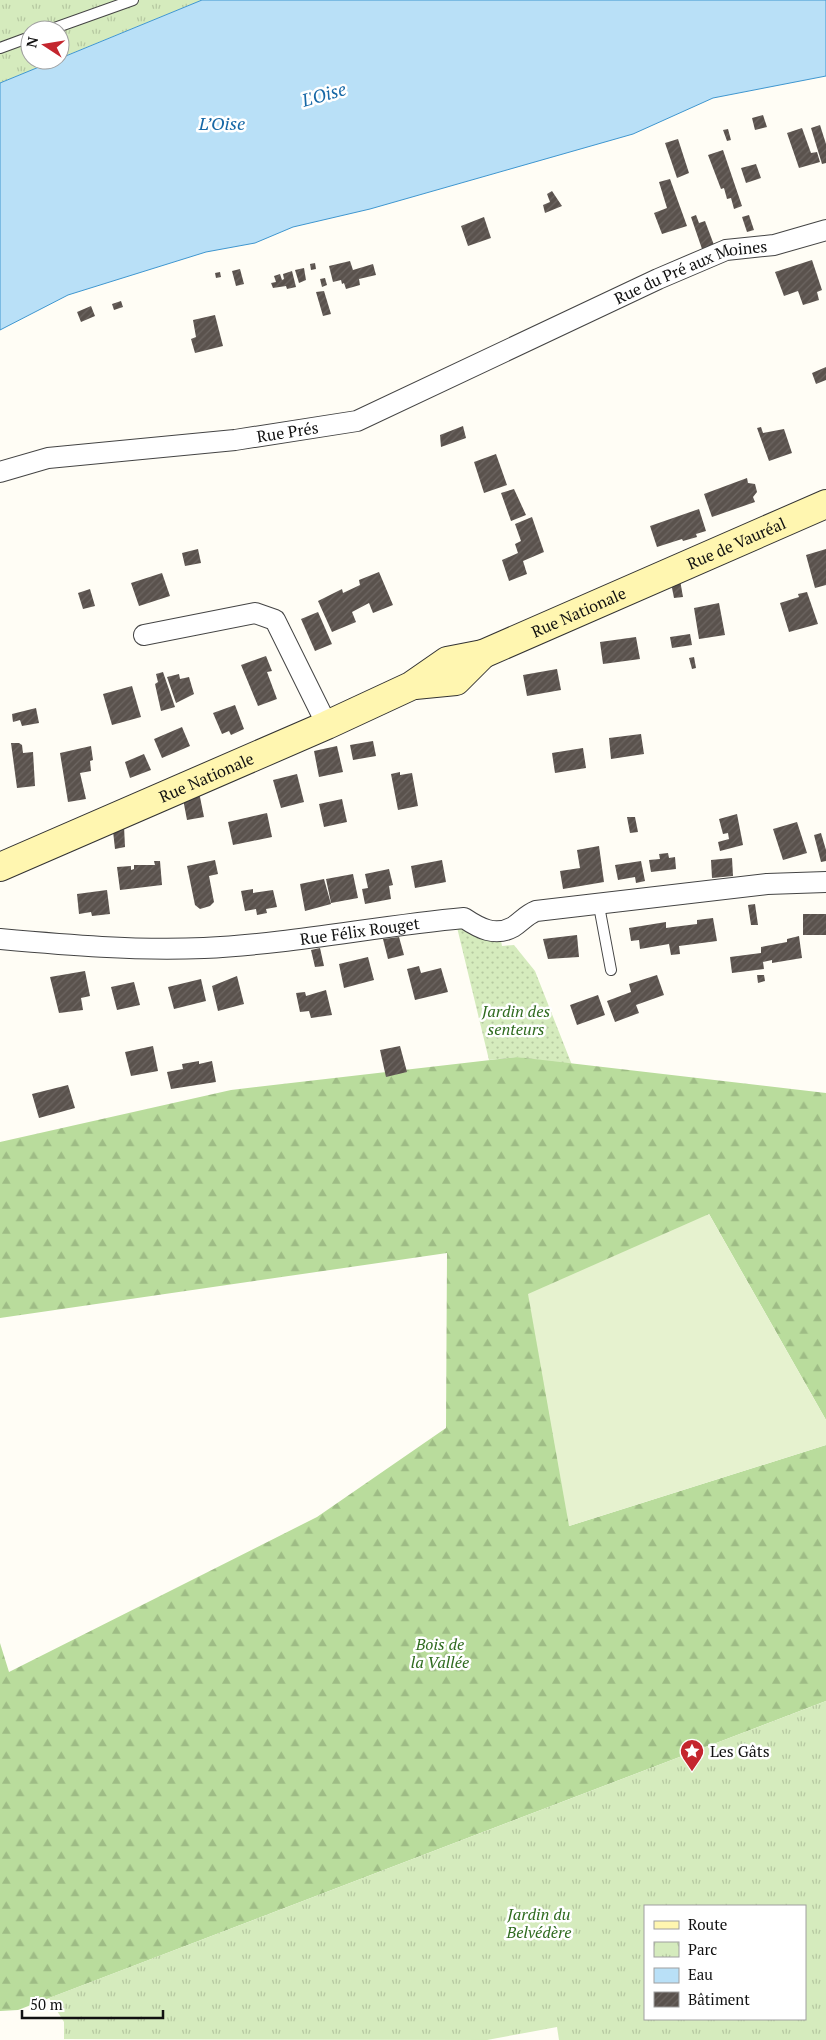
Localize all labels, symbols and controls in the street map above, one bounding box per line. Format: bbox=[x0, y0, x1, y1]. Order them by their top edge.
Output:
north arrow bbox=[20, 20, 70, 70]
text: N bbox=[21, 35, 42, 49]
water label: L'Oise bbox=[298, 76, 349, 112]
water label: L’Oise bbox=[198, 111, 245, 135]
street label: Rue du Pré aux Moines bbox=[610, 235, 768, 309]
street label: Rue Prés bbox=[255, 416, 320, 447]
street label: Rue de Vauréal bbox=[683, 512, 789, 575]
street label: Rue Nationale bbox=[528, 582, 629, 643]
street label: Rue Nationale bbox=[156, 747, 257, 808]
street label: Rue Félix Rouget bbox=[299, 912, 421, 950]
park label: Jardin des senteurs bbox=[481, 1000, 550, 1040]
park label: Bois de la Vallée bbox=[411, 1633, 469, 1673]
place icon: Les Gâts bbox=[679, 1738, 705, 1772]
place label: Les Gâts bbox=[710, 1740, 770, 1762]
park label: Jardin du Belvédère bbox=[506, 1903, 571, 1943]
legend bbox=[644, 1905, 806, 2020]
text: Route bbox=[688, 1914, 727, 1934]
text: Parc bbox=[688, 1939, 717, 1959]
text: Eau bbox=[688, 1964, 713, 1984]
scale bar bbox=[22, 1988, 164, 2020]
text: Bâtiment bbox=[688, 1989, 750, 2009]
text: 50 m bbox=[30, 1994, 63, 2014]

